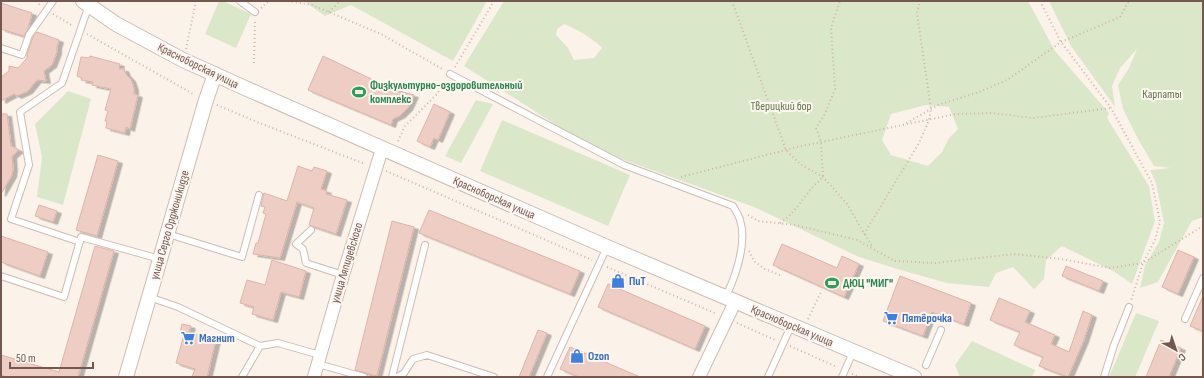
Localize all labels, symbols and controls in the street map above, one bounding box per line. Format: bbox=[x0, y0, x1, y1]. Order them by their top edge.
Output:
street label: Красноборская улица bbox=[155, 40, 241, 92]
place label: Физкультурно-оздоровительный комплекс bbox=[370, 78, 522, 107]
sports icon: Физкультурно-оздоровительный комплекс bbox=[351, 84, 367, 100]
park label: Карпаты bbox=[1142, 87, 1182, 102]
park label: Тверицкий бор bbox=[750, 99, 812, 114]
street label: улица Серго Орджоникидзе bbox=[147, 168, 193, 281]
street label: Красноборская улица bbox=[451, 173, 538, 223]
street label: улица Ляпидевского bbox=[328, 221, 366, 305]
shop icon: ПиТ bbox=[610, 273, 626, 289]
place label: ПиТ bbox=[629, 274, 646, 289]
sports icon: ДЮЦ "МИГ" bbox=[824, 275, 840, 291]
place label: ДЮЦ "МИГ" bbox=[843, 276, 893, 291]
street label: Красноборская улица bbox=[748, 302, 836, 350]
supermarket icon: Пятёрочка bbox=[883, 310, 899, 326]
place label: Пятёрочка bbox=[902, 311, 952, 326]
supermarket icon: Магнит bbox=[180, 330, 196, 346]
north arrow bbox=[1156, 330, 1196, 370]
place label: Магнит bbox=[199, 331, 235, 346]
scale bar bbox=[10, 344, 93, 370]
shop icon: Ozon bbox=[569, 348, 585, 364]
place label: Ozon bbox=[588, 349, 609, 364]
text: С bbox=[1175, 350, 1188, 364]
text: 50 m bbox=[16, 351, 36, 366]

